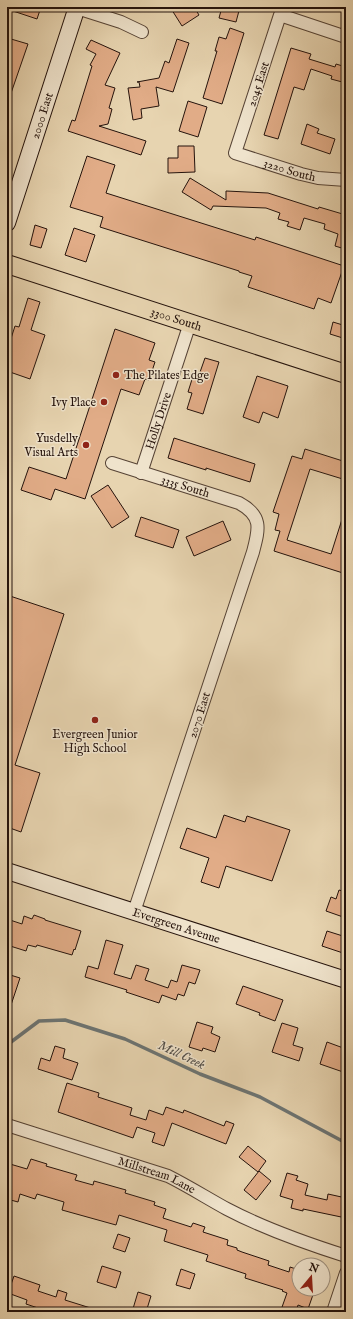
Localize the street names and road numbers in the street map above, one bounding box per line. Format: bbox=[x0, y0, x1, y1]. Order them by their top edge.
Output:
street label: 2045 East bbox=[244, 60, 273, 108]
street label: 2000 East bbox=[28, 91, 57, 141]
street label: 3220 South bbox=[262, 156, 318, 185]
street label: 3300 South bbox=[149, 304, 204, 335]
street label: Holly Drive bbox=[142, 390, 175, 451]
street label: 3335 South bbox=[159, 472, 212, 501]
street label: 2070 East bbox=[185, 690, 214, 740]
street label: Evergreen Avenue bbox=[131, 905, 222, 947]
street label: Millstream Lane bbox=[116, 1154, 198, 1198]

